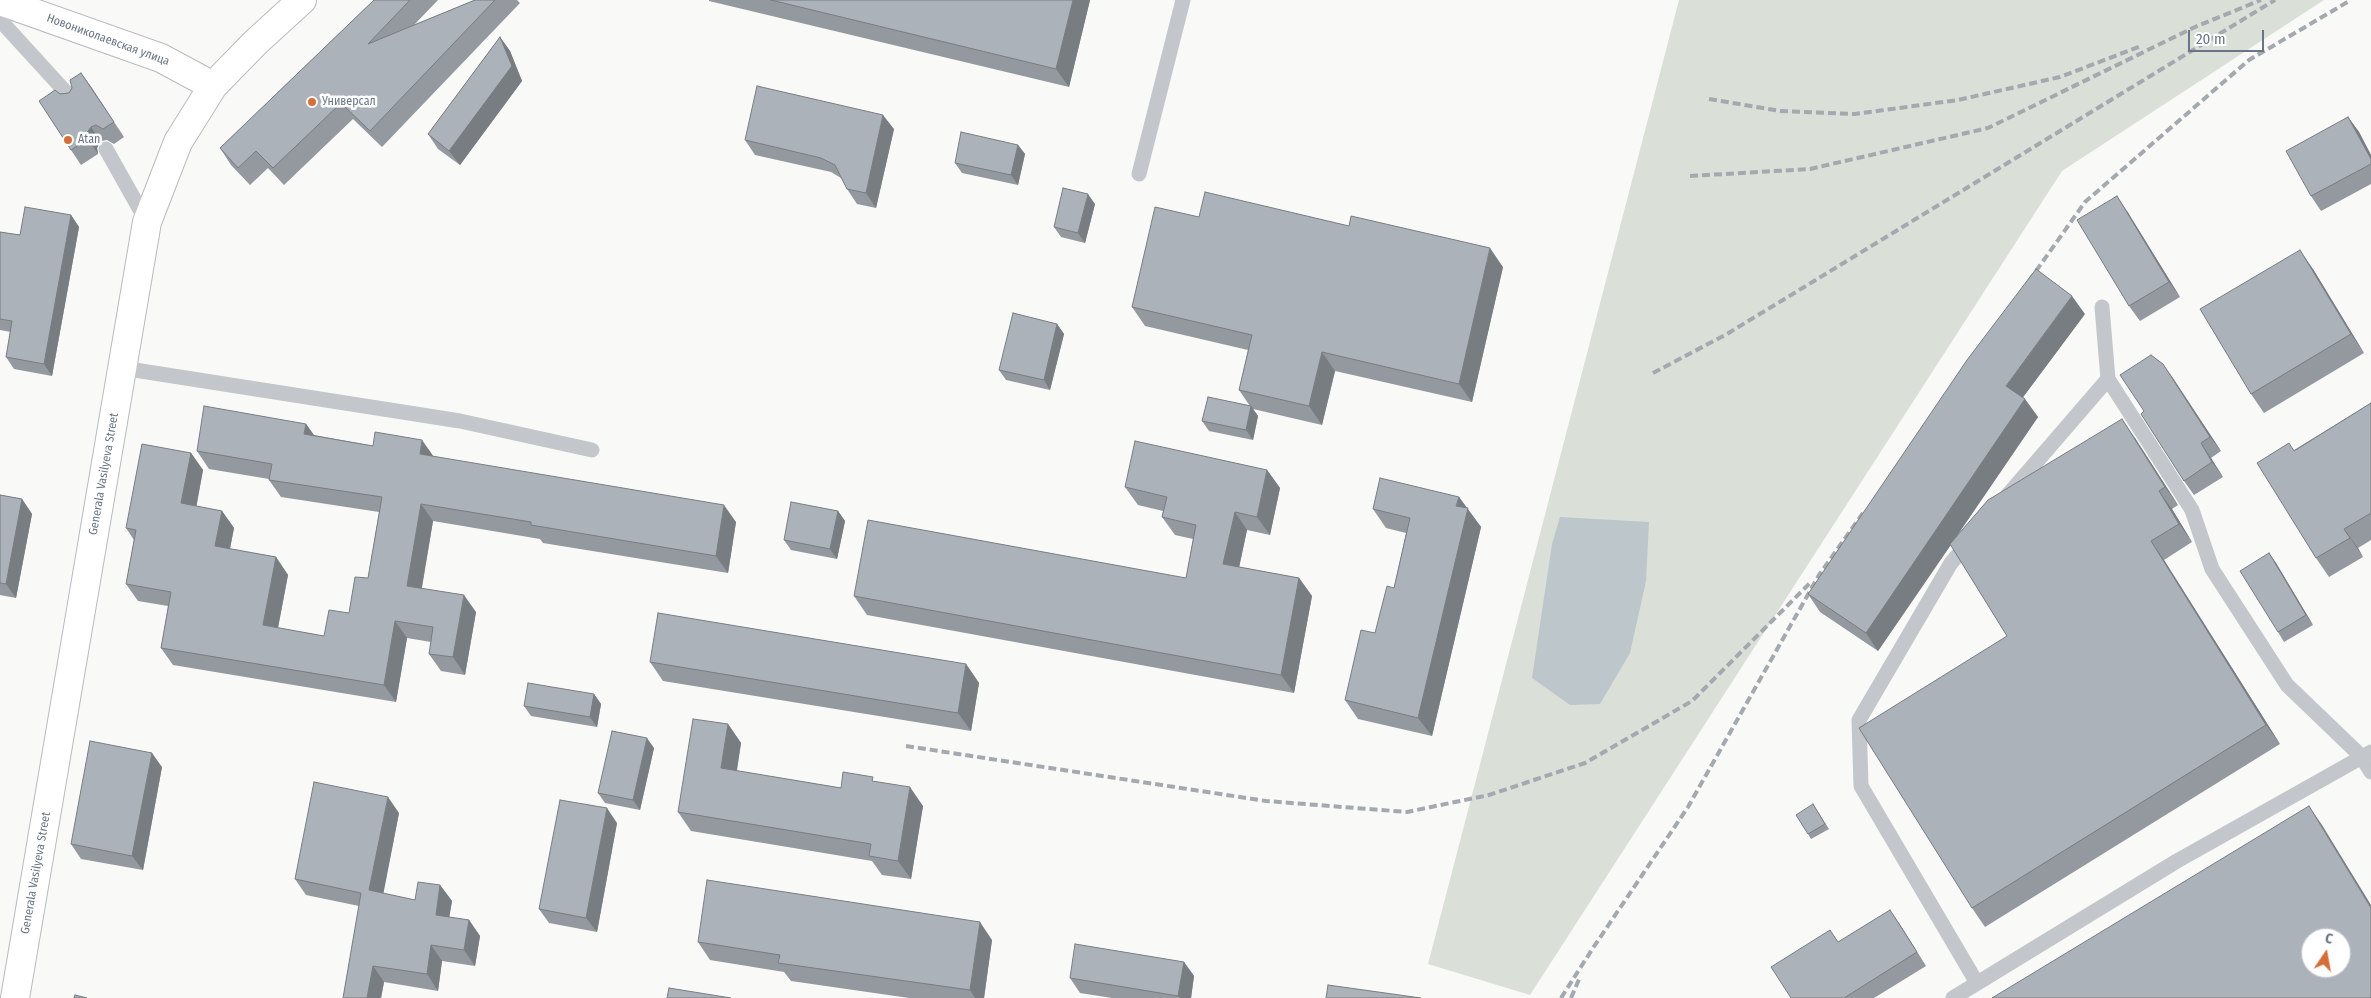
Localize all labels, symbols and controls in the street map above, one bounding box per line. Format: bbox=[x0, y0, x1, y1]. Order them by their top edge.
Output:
street label: Новониколаевская улица bbox=[45, 11, 171, 69]
scale bar bbox=[2191, 20, 2267, 52]
text: 20 m bbox=[2196, 30, 2226, 48]
place label: Универсал bbox=[322, 95, 376, 109]
marker: Универсал bbox=[306, 96, 318, 108]
place label: Atan bbox=[78, 133, 100, 147]
marker: Atan bbox=[62, 134, 74, 146]
street label: Generala Vasilyeva Street bbox=[86, 412, 122, 536]
street label: Generala Vasilyeva Street bbox=[18, 811, 54, 935]
north arrow bbox=[2301, 928, 2351, 978]
text: С bbox=[2324, 930, 2334, 948]

